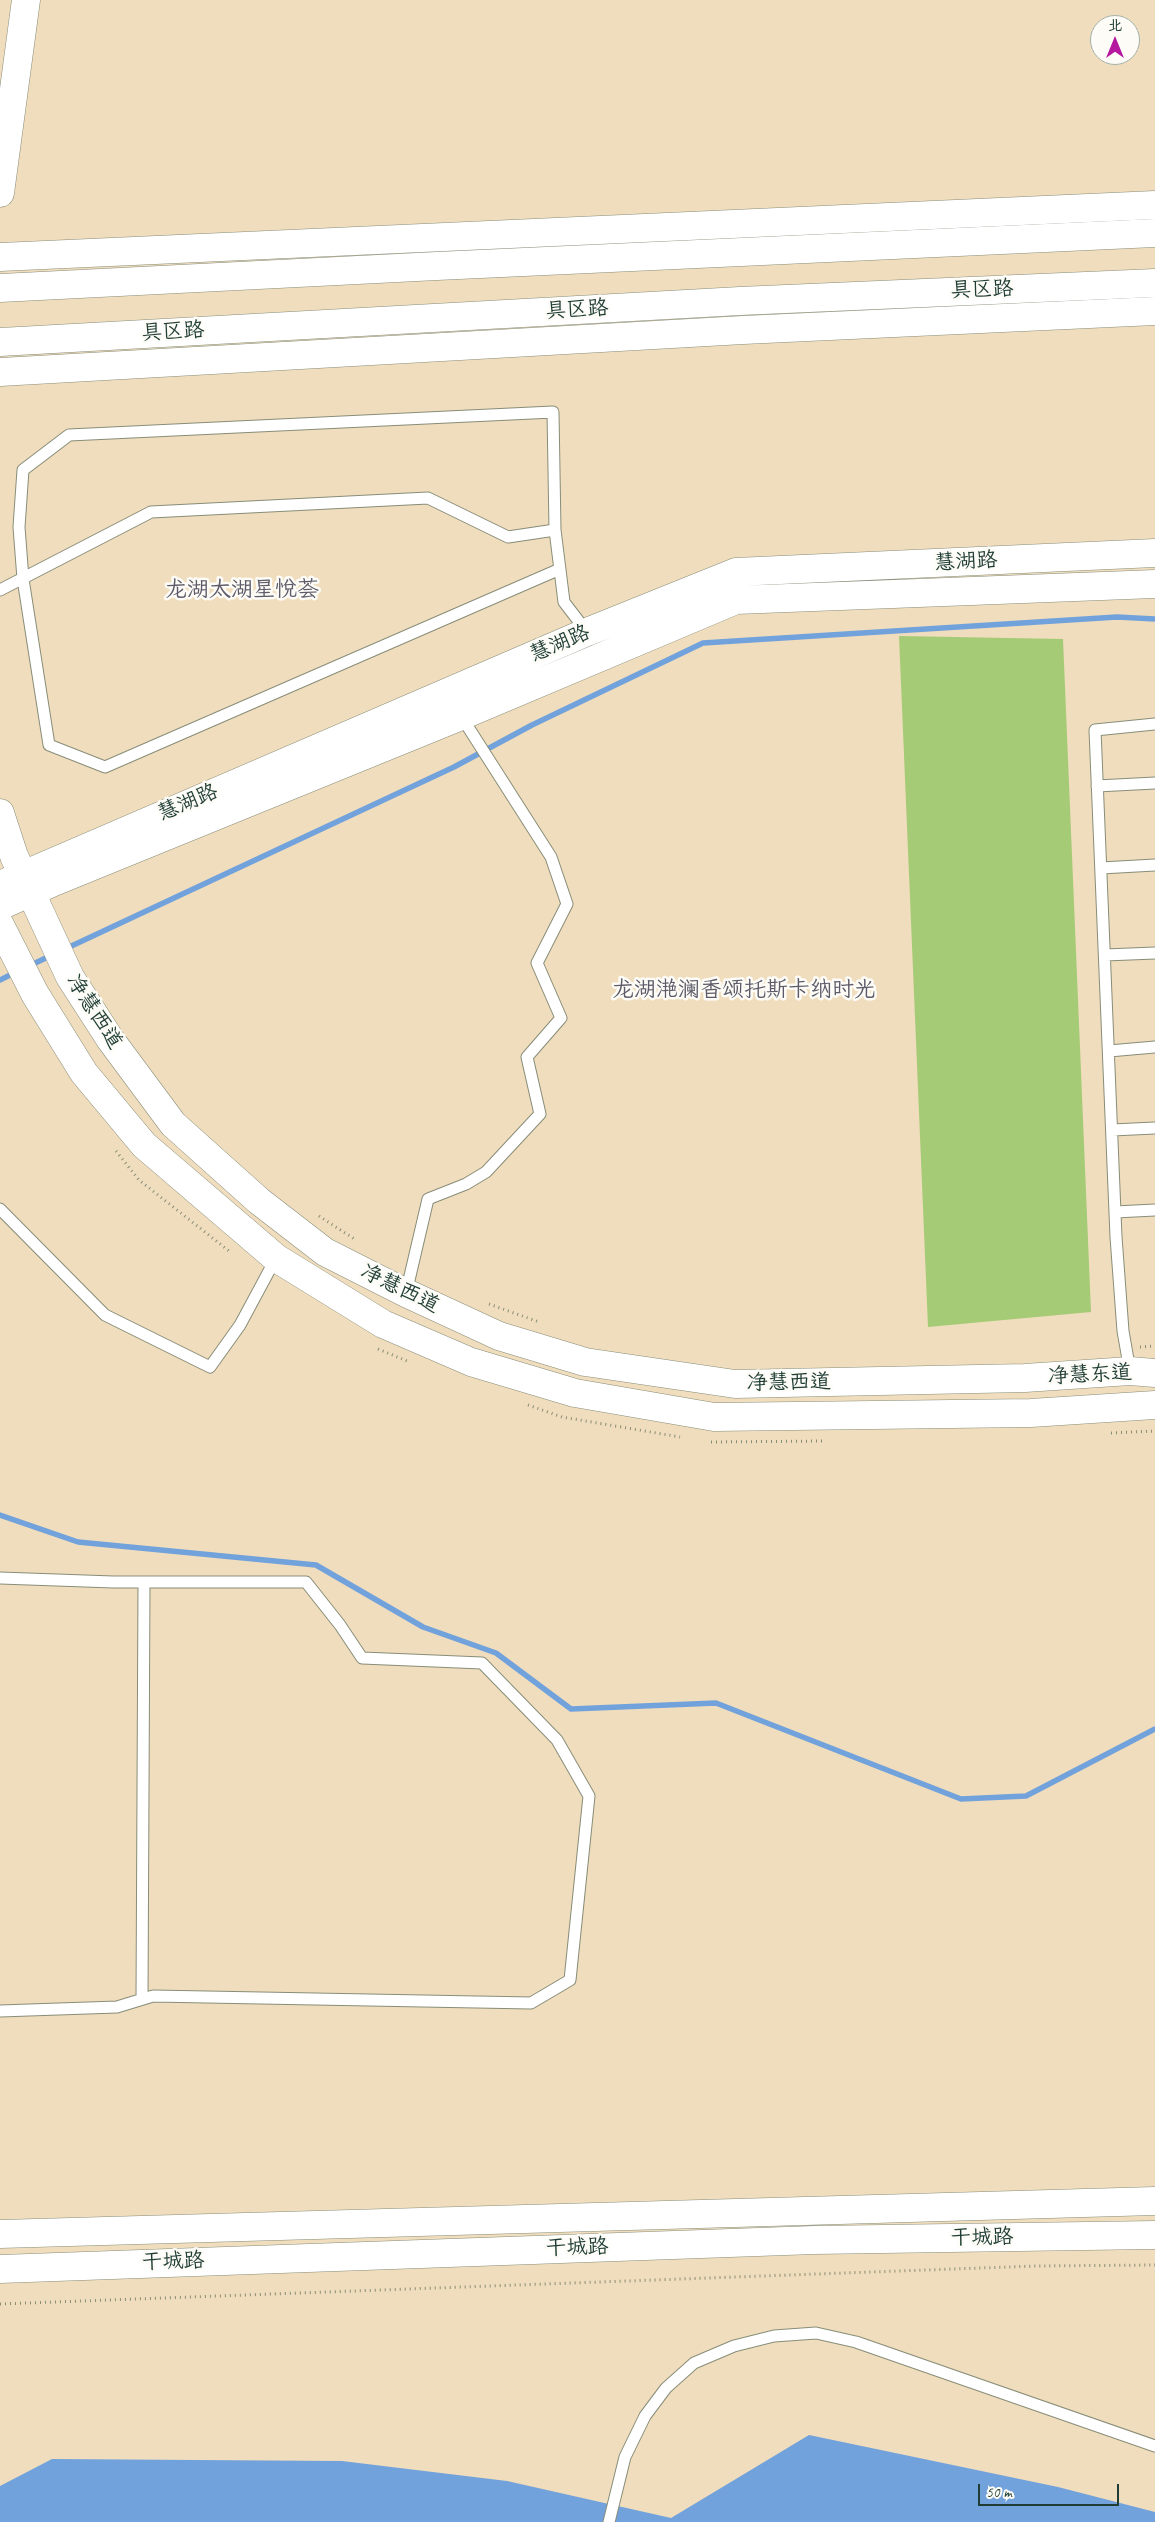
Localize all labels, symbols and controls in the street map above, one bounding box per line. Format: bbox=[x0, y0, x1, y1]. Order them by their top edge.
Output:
north arrow bbox=[1090, 15, 1140, 65]
text: 北 bbox=[1108, 17, 1122, 34]
street label: 具区路 bbox=[950, 276, 1014, 304]
street label: 具区路 bbox=[545, 296, 609, 324]
street label: 具区路 bbox=[141, 318, 205, 346]
street label: 慧湖路 bbox=[934, 548, 998, 576]
district label: 龙湖太湖星悦荟 bbox=[165, 577, 319, 603]
street label: 慧湖路 bbox=[526, 620, 594, 668]
street label: 慧湖路 bbox=[154, 779, 222, 827]
street label: 净慧西道 bbox=[61, 970, 127, 1054]
district label: 龙湖滟澜香颂托斯卡纳时光 bbox=[612, 977, 876, 1003]
street label: 净慧西道 bbox=[357, 1259, 443, 1319]
street label: 净慧东道 bbox=[1047, 1360, 1133, 1390]
street label: 净慧西道 bbox=[747, 1370, 831, 1396]
street label: 干城路 bbox=[950, 2225, 1014, 2251]
street label: 干城路 bbox=[545, 2234, 609, 2262]
street label: 干城路 bbox=[141, 2248, 205, 2276]
scale bar bbox=[980, 2474, 1121, 2506]
text: 50 m bbox=[986, 2483, 1012, 2502]

